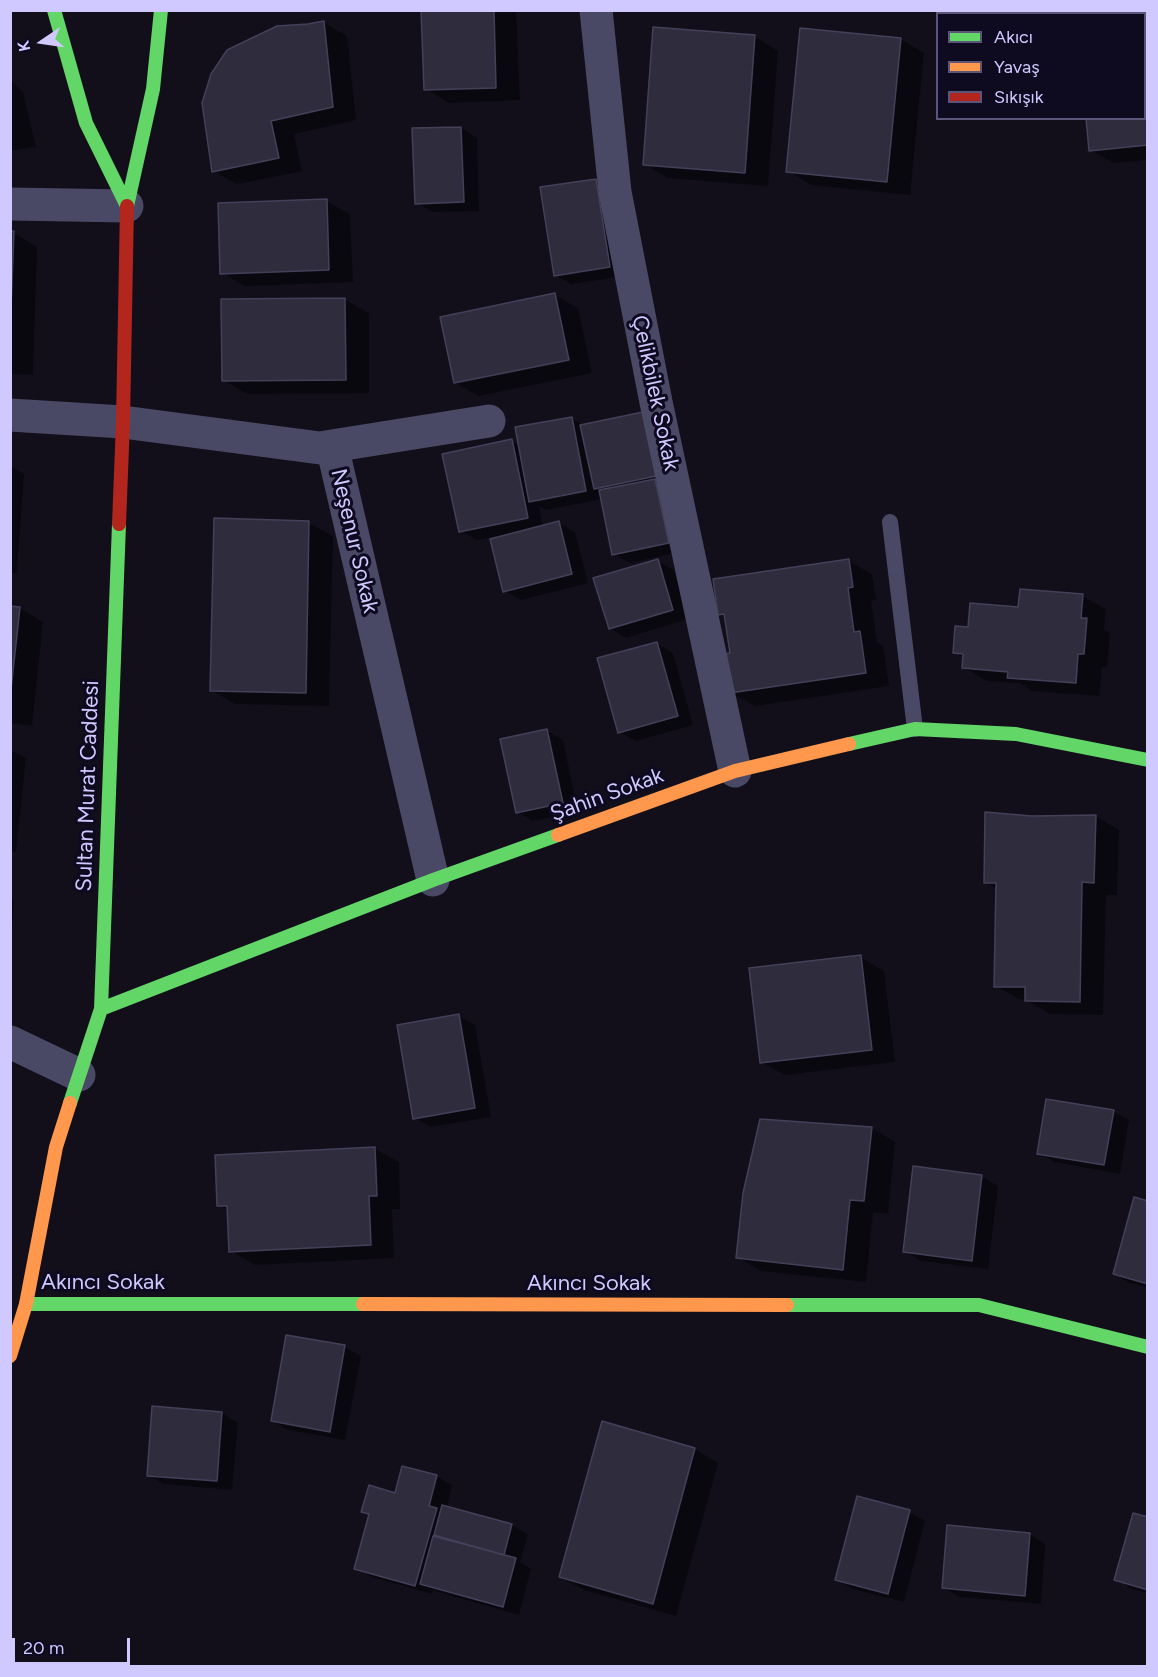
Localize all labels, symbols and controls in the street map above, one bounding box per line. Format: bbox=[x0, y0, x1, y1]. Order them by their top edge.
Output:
north arrow bbox=[12, 12, 72, 72]
legend bbox=[936, 12, 1146, 120]
text: Akıcı bbox=[994, 26, 1033, 48]
text: K bbox=[14, 39, 34, 53]
text: Yavaş bbox=[994, 56, 1040, 78]
text: Sıkışık bbox=[994, 86, 1044, 108]
street label: Çelikbilek Sokak bbox=[626, 313, 684, 473]
street label: Neşenur Sokak bbox=[325, 466, 383, 616]
street label: Sultan Murat Caddesi bbox=[71, 680, 105, 892]
street label: Şahin Sokak bbox=[547, 762, 667, 828]
street label: Akıncı Sokak bbox=[41, 1270, 165, 1296]
street label: Akıncı Sokak bbox=[527, 1271, 651, 1297]
scale bar bbox=[15, 1626, 134, 1664]
text: 20 m bbox=[23, 1637, 64, 1659]

